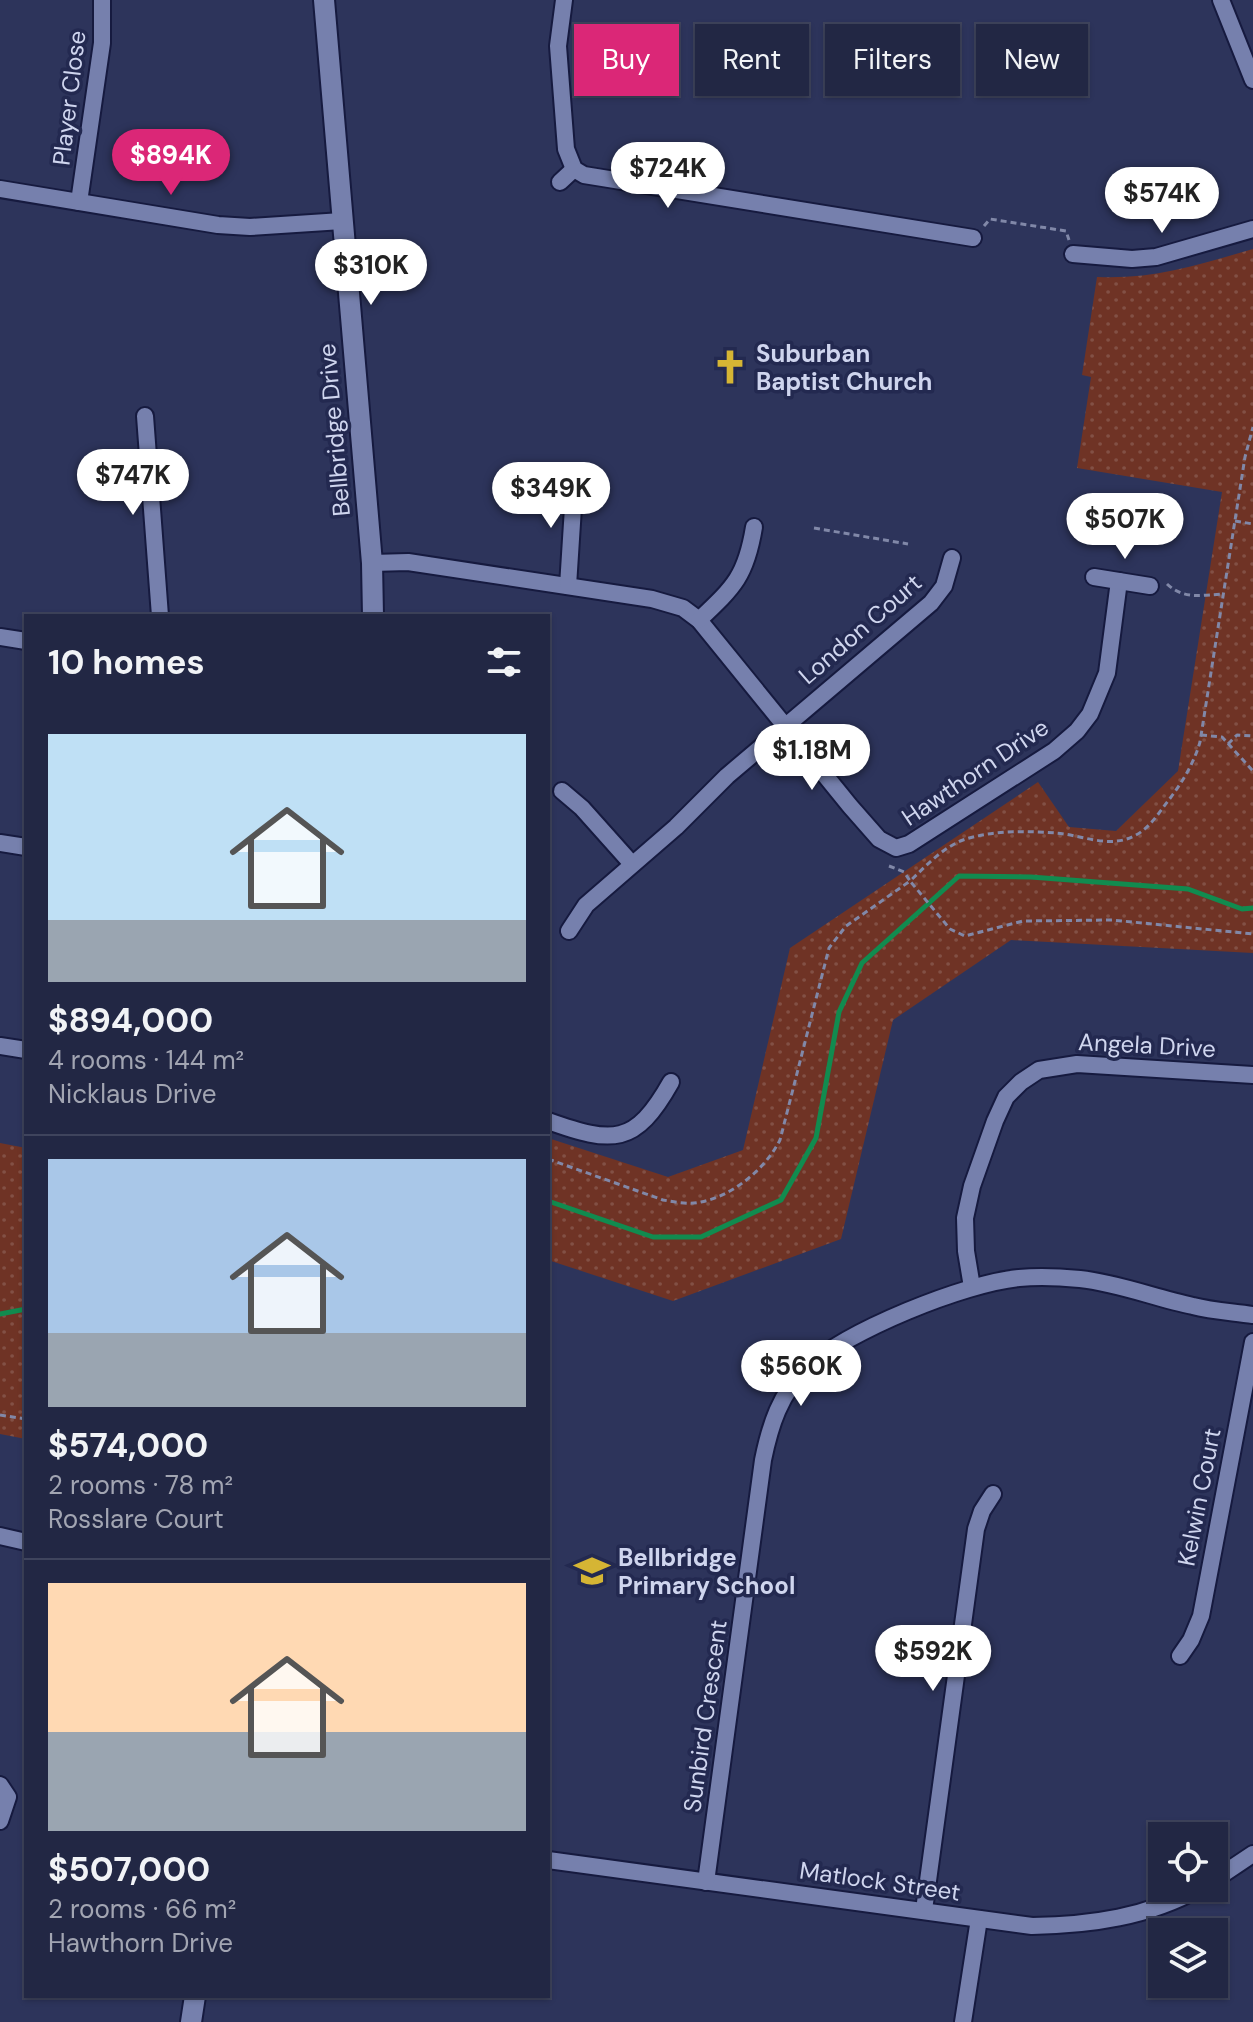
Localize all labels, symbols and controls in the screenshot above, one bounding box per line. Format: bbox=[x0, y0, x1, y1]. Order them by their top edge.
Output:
chip: Buy bbox=[574, 24, 679, 96]
chip: Rent bbox=[695, 24, 809, 96]
chip: Filters bbox=[825, 24, 960, 96]
chip: New bbox=[976, 24, 1088, 96]
street label: Player Close bbox=[45, 29, 93, 167]
pin: $894K bbox=[115, 129, 227, 197]
text: $894K bbox=[130, 138, 212, 172]
pin: $724K bbox=[612, 142, 724, 210]
text: $724K bbox=[629, 151, 707, 185]
pin: $574K bbox=[1106, 167, 1218, 235]
text: $574K bbox=[1123, 176, 1201, 210]
pin: $310K bbox=[315, 239, 427, 307]
text: $310K bbox=[333, 248, 409, 282]
place label: Suburban Baptist Church bbox=[756, 338, 932, 397]
street label: Bellbridge Drive bbox=[311, 342, 357, 518]
church icon: Suburban Baptist Church bbox=[711, 348, 749, 386]
pin: $747K bbox=[77, 449, 189, 517]
text: $747K bbox=[95, 458, 171, 492]
pin: $349K bbox=[495, 462, 607, 530]
text: $349K bbox=[510, 471, 592, 505]
pin: $507K bbox=[1069, 493, 1181, 561]
text: $507K bbox=[1085, 502, 1165, 536]
street label: London Court bbox=[792, 567, 928, 691]
text: 10 homes bbox=[48, 640, 205, 685]
icon: filters bbox=[482, 640, 526, 684]
street label: Hawthorn Drive bbox=[896, 711, 1054, 833]
pin: $1.18M bbox=[747, 724, 877, 792]
text: $1.18M bbox=[772, 733, 852, 767]
icon: home bbox=[215, 786, 359, 930]
text: $894,000 bbox=[48, 998, 213, 1043]
street label: Angela Drive bbox=[1077, 1026, 1217, 1064]
text: 4 rooms · 144 m² bbox=[48, 1043, 244, 1077]
text: Nicklaus Drive bbox=[48, 1077, 217, 1111]
icon: home bbox=[215, 1211, 359, 1355]
pin: $560K bbox=[745, 1340, 857, 1408]
text: $560K bbox=[759, 1349, 843, 1383]
text: $574,000 bbox=[48, 1423, 208, 1468]
street label: Kelwin Court bbox=[1170, 1425, 1228, 1569]
text: 2 rooms · 78 m² bbox=[48, 1468, 233, 1502]
text: Rosslare Court bbox=[48, 1502, 224, 1536]
place label: Bellbridge Primary School bbox=[618, 1542, 795, 1601]
school or university icon: Bellbridge Primary School bbox=[573, 1552, 611, 1590]
street label: Sunbird Crescent bbox=[676, 1618, 734, 1814]
pin: $592K bbox=[877, 1625, 989, 1693]
text: $592K bbox=[893, 1634, 973, 1668]
icon: home bbox=[215, 1635, 359, 1779]
map controls bbox=[1148, 1822, 1228, 1998]
button: locate bbox=[1148, 1822, 1228, 1902]
text: $507,000 bbox=[48, 1847, 210, 1892]
street label: Matlock Street bbox=[798, 1854, 962, 1908]
text: 2 rooms · 66 m² bbox=[48, 1892, 236, 1926]
button: layers bbox=[1148, 1918, 1228, 1998]
text: Hawthorn Drive bbox=[48, 1926, 233, 1960]

